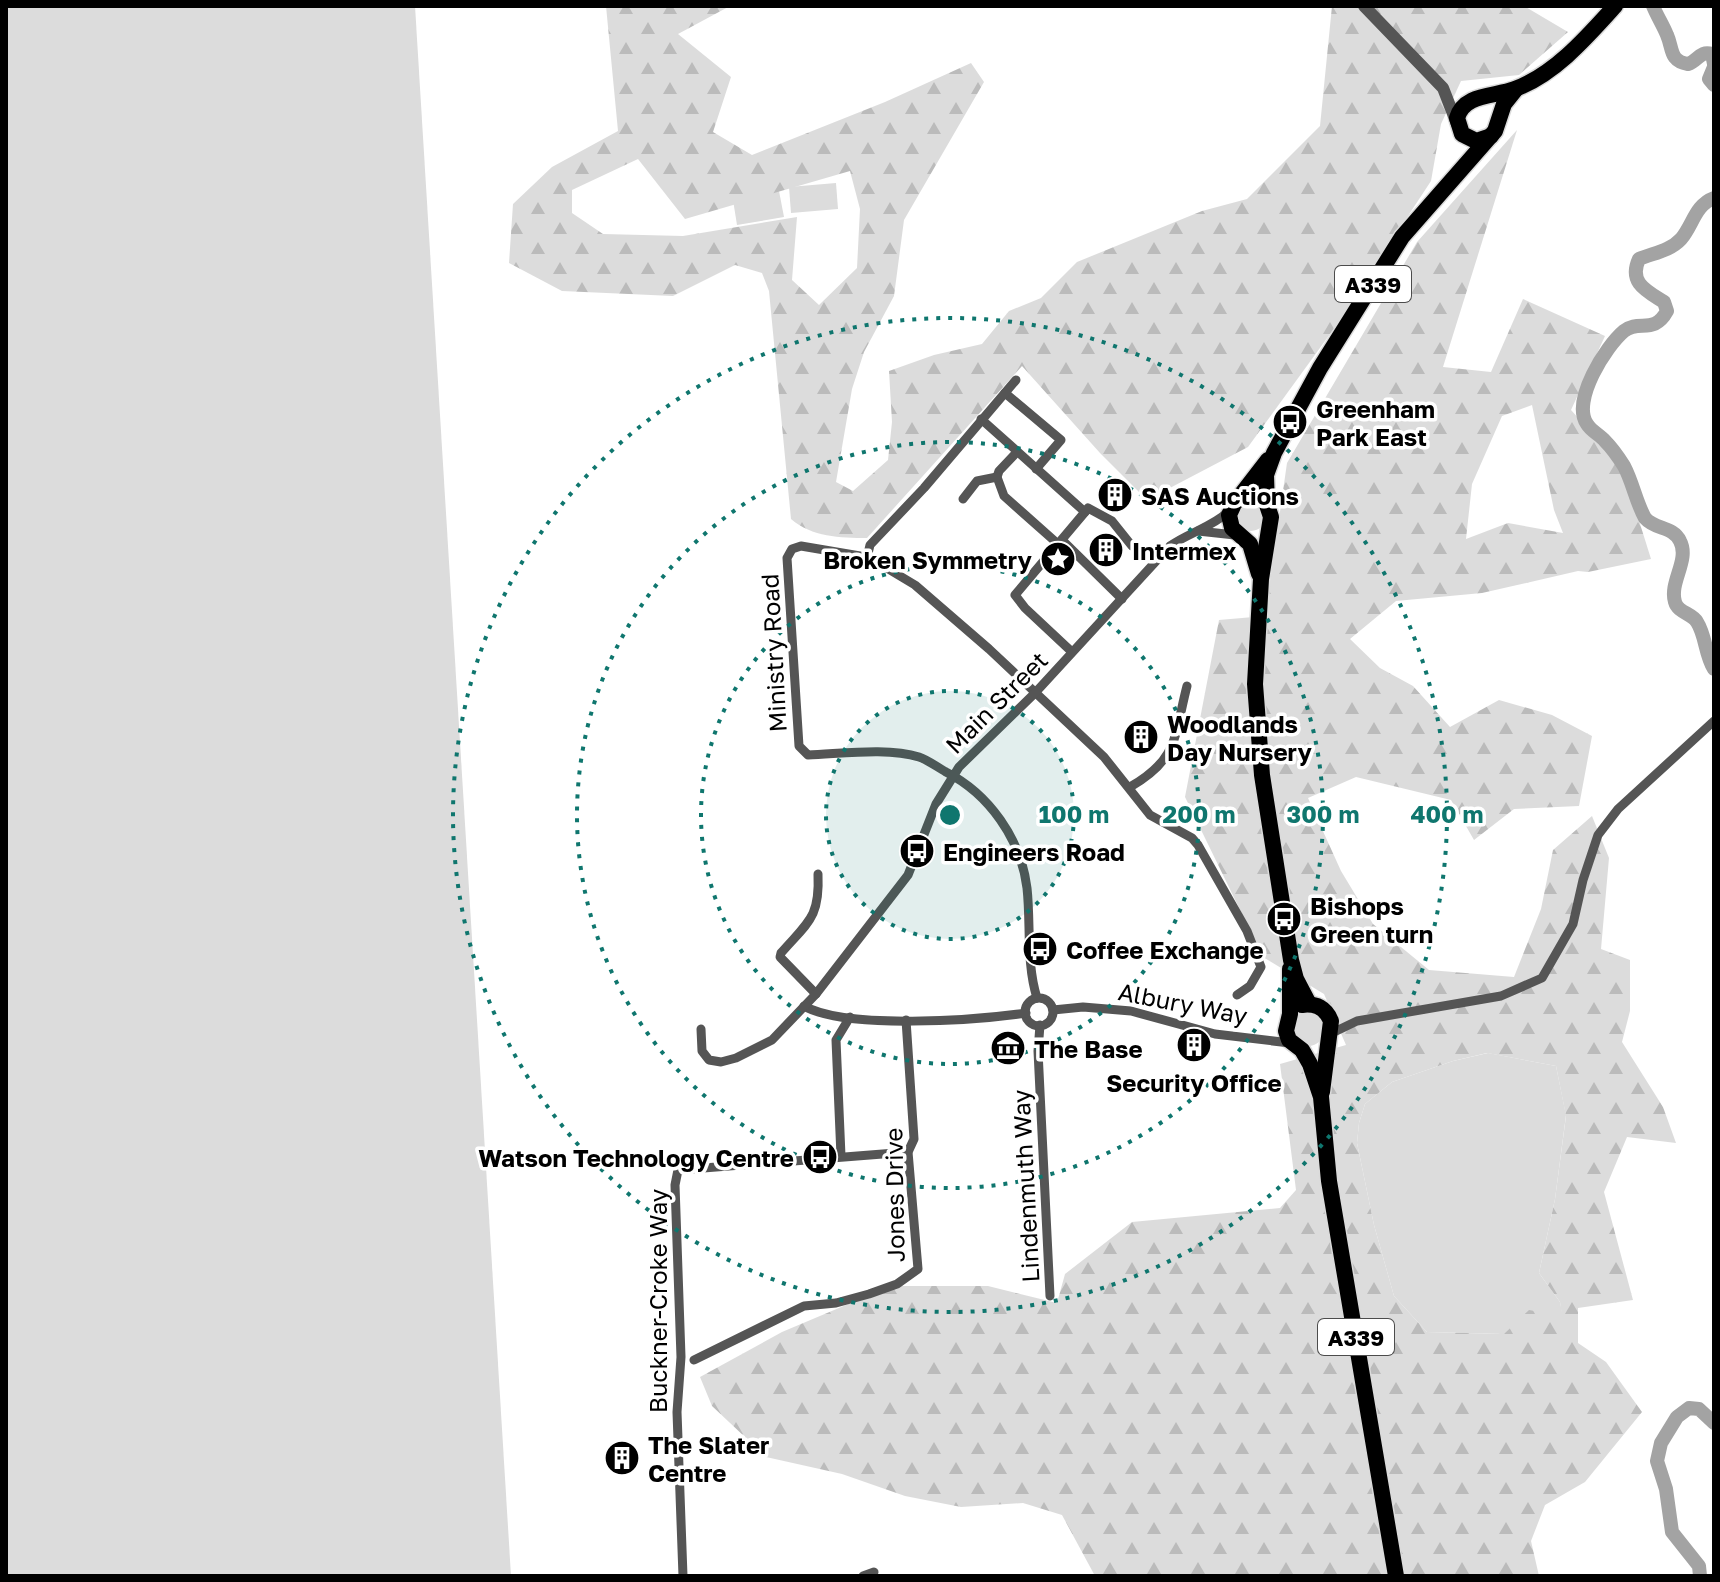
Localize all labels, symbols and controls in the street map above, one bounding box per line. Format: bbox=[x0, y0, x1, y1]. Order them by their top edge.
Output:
road number: A339 bbox=[1335, 266, 1411, 302]
place label: Greenham Park East bbox=[1316, 394, 1435, 451]
bus stop icon: Greenham Park East bbox=[1271, 403, 1309, 441]
building icon: SAS Auctions bbox=[1096, 476, 1134, 514]
place label: SAS Auctions bbox=[1141, 481, 1299, 510]
building icon: Intermex bbox=[1087, 531, 1125, 569]
place label: Intermex bbox=[1132, 536, 1236, 565]
place icon: Broken Symmetry bbox=[1039, 540, 1077, 578]
place label: Broken Symmetry bbox=[823, 545, 1033, 574]
street label: Ministry Road bbox=[754, 573, 792, 733]
street label: Main Street bbox=[939, 645, 1053, 759]
place label: Woodlands Day Nursery bbox=[1167, 709, 1313, 766]
building icon: Woodlands Day Nursery bbox=[1122, 718, 1160, 756]
text: 100 m bbox=[1039, 799, 1109, 828]
text: 200 m bbox=[1163, 799, 1235, 828]
text: 300 m bbox=[1287, 799, 1359, 828]
text: 400 m bbox=[1410, 799, 1484, 828]
centre of rings bbox=[936, 801, 964, 829]
bus stop icon: Engineers Road bbox=[898, 832, 936, 870]
place label: Engineers Road bbox=[943, 837, 1125, 866]
place label: Bishops Green turn bbox=[1310, 891, 1433, 948]
bus stop icon: Bishops Green turn bbox=[1265, 900, 1303, 938]
bus stop icon: Coffee Exchange bbox=[1021, 930, 1059, 968]
place label: Coffee Exchange bbox=[1066, 935, 1264, 964]
street label: Albury Way bbox=[1116, 976, 1250, 1030]
building icon: Security Office bbox=[1175, 1026, 1213, 1064]
museum icon: The Base bbox=[989, 1029, 1027, 1067]
place label: The Base bbox=[1034, 1034, 1143, 1063]
place label: Security Office bbox=[1106, 1068, 1282, 1097]
street label: Lindenmuth Way bbox=[1005, 1089, 1045, 1283]
street label: Jones Drive bbox=[878, 1127, 910, 1263]
bus stop icon: Watson Technology Centre bbox=[801, 1138, 839, 1176]
place label: Watson Technology Centre bbox=[478, 1143, 794, 1172]
street label: Buckner-Croke Way bbox=[643, 1189, 672, 1413]
road number: A339 bbox=[1318, 1319, 1394, 1355]
place label: The Slater Centre bbox=[648, 1430, 769, 1487]
building icon: The Slater Centre bbox=[603, 1439, 641, 1477]

